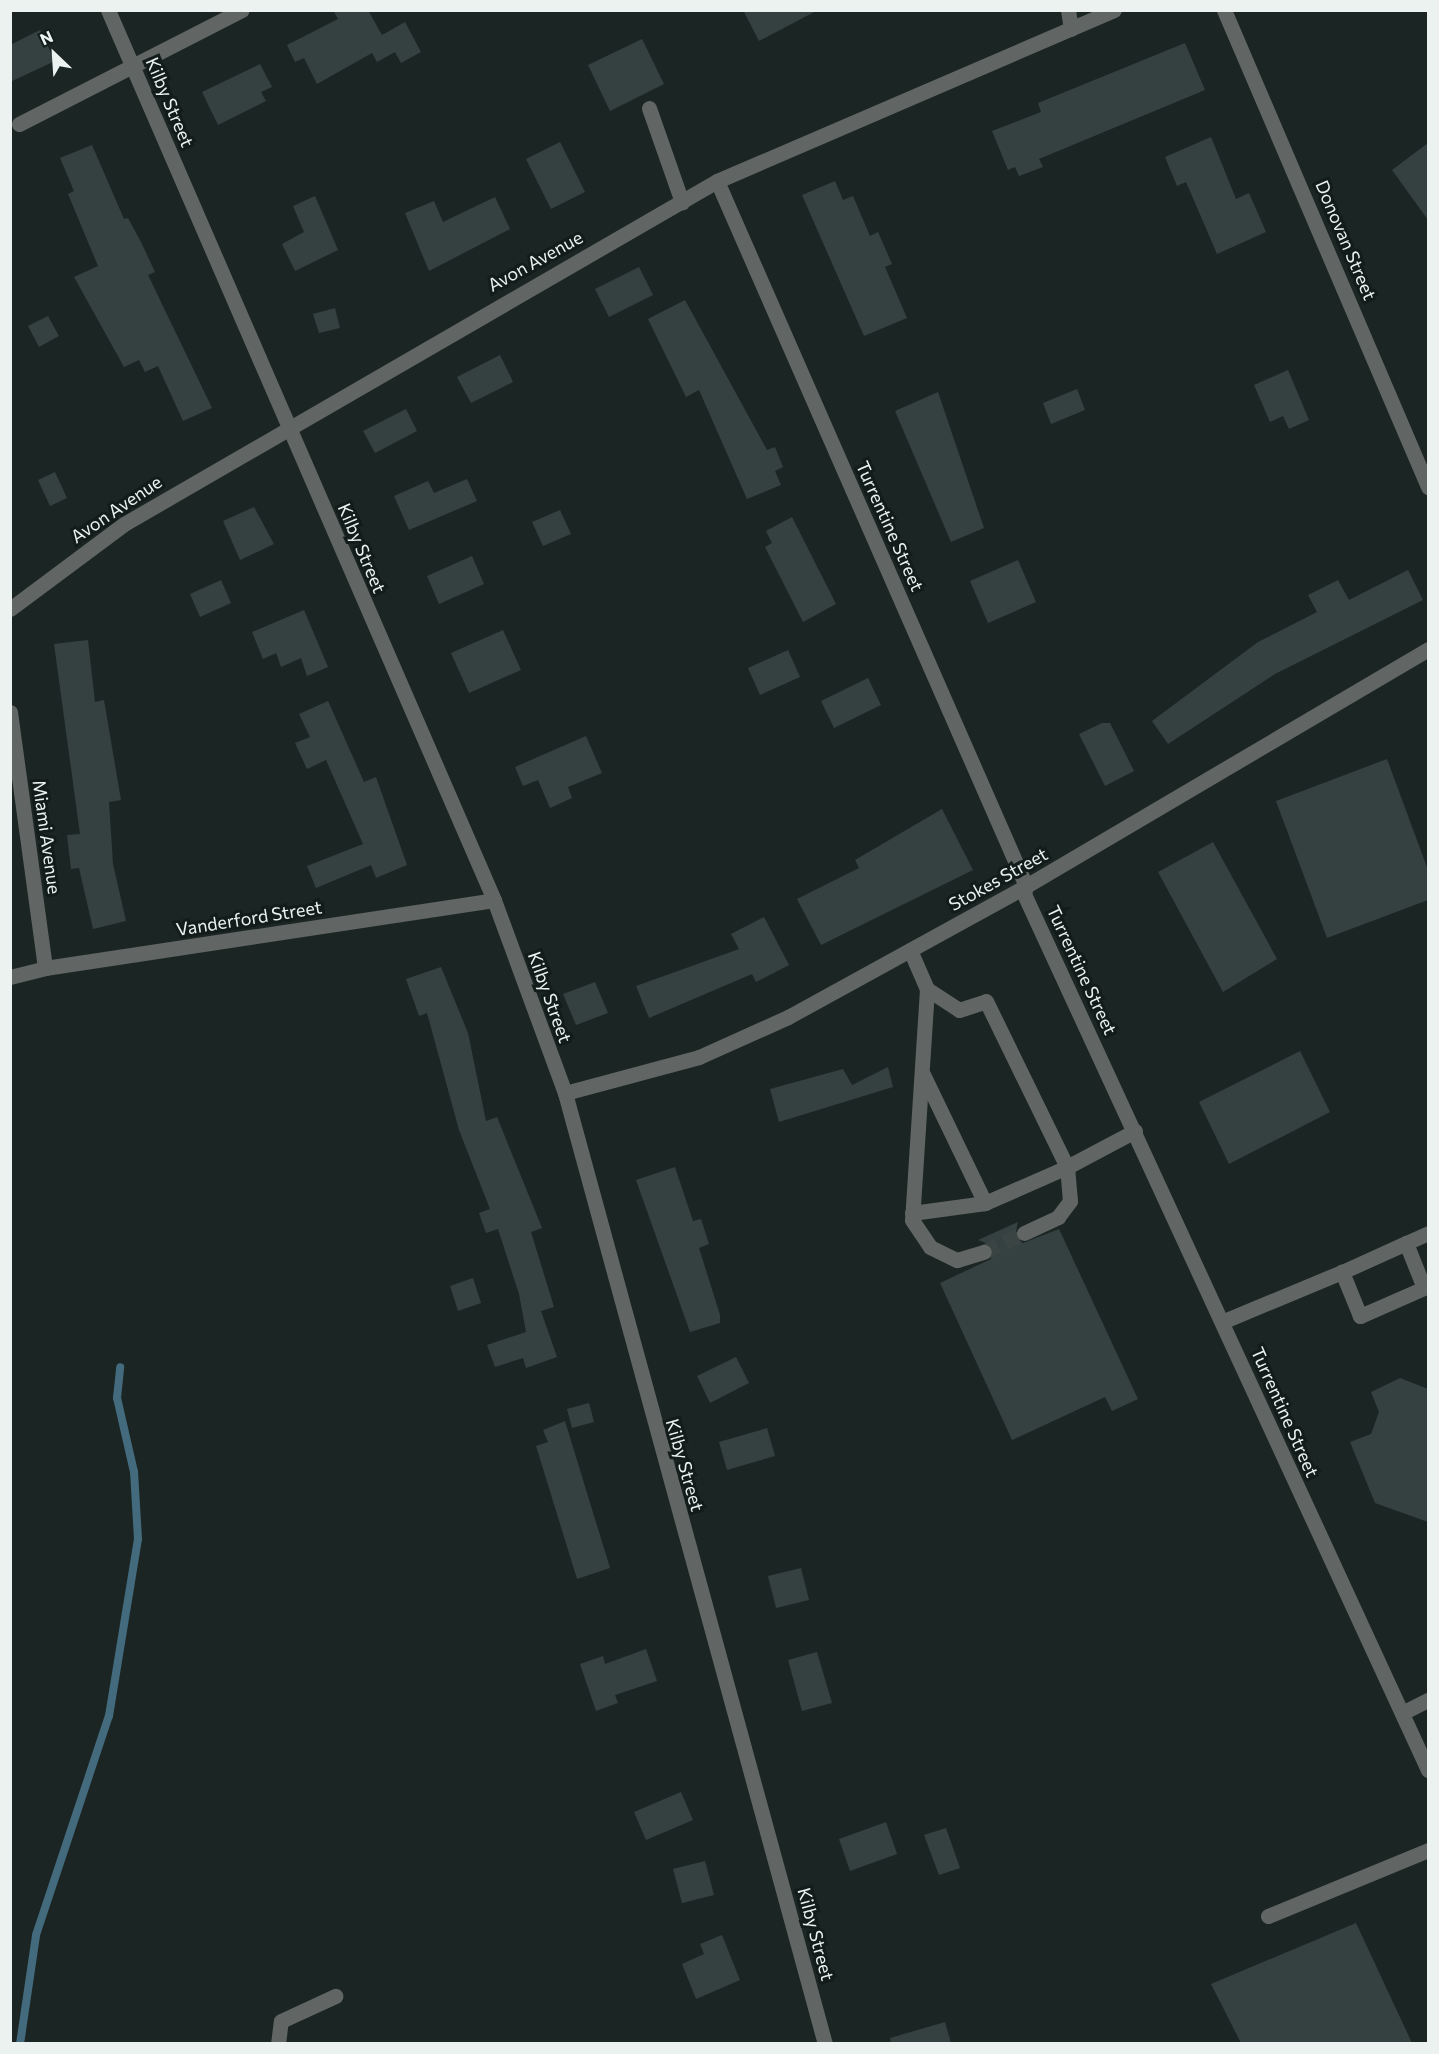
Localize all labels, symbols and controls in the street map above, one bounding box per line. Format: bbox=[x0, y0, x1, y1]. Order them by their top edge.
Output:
north arrow bbox=[24, 24, 84, 84]
text: N bbox=[37, 26, 56, 48]
street label: Kilby Street bbox=[141, 54, 199, 150]
street label: Donovan Street bbox=[1311, 177, 1381, 303]
street label: Avon Avenue bbox=[484, 226, 586, 296]
street label: Turrentine Street bbox=[852, 458, 928, 594]
street label: Avon Avenue bbox=[66, 471, 166, 547]
street label: Kilby Street bbox=[333, 500, 391, 596]
street label: Miami Avenue bbox=[28, 779, 66, 895]
street label: Stokes Street bbox=[945, 843, 1051, 915]
street label: Vanderford Street bbox=[175, 896, 323, 940]
street label: Turrentine Street bbox=[1043, 902, 1121, 1038]
street label: Kilby Street bbox=[524, 949, 576, 1045]
street label: Turrentine Street bbox=[1247, 1344, 1323, 1480]
street label: Kilby Street bbox=[661, 1416, 709, 1514]
street label: Kilby Street bbox=[793, 1885, 839, 1983]

